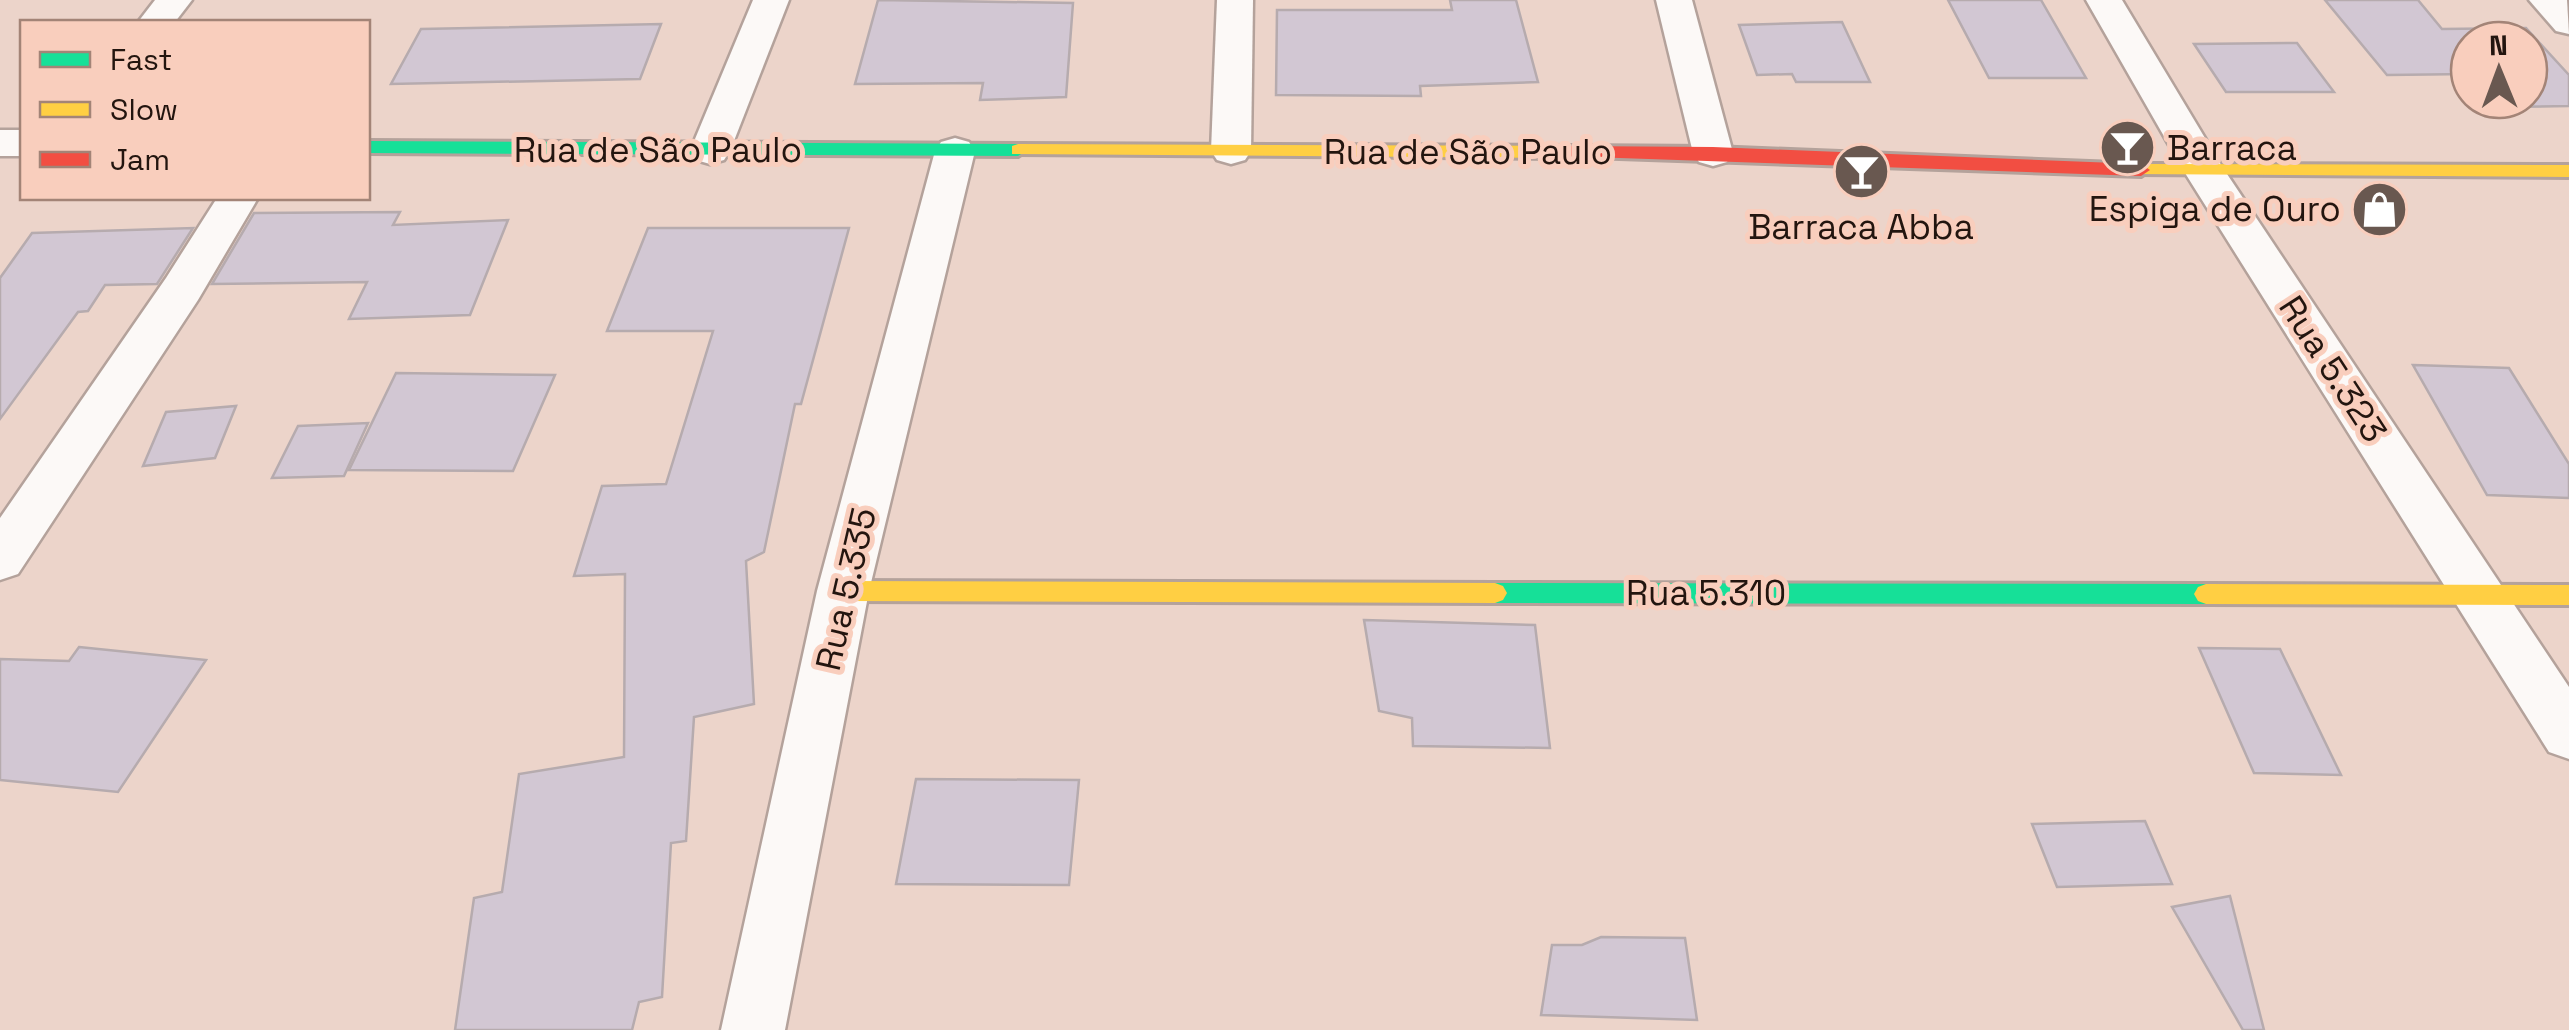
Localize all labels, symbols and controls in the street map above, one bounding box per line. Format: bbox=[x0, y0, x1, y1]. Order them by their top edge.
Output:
legend bbox=[20, 20, 370, 200]
north arrow bbox=[2449, 20, 2549, 120]
text: N bbox=[2489, 27, 2508, 63]
text: Fast bbox=[110, 40, 172, 79]
text: Slow bbox=[110, 90, 178, 129]
bar icon: Barraca bbox=[2098, 118, 2158, 178]
place label: Barraca bbox=[2167, 126, 2297, 170]
street label: Rua de São Paulo bbox=[514, 128, 802, 172]
street label: Rua de São Paulo bbox=[1324, 130, 1612, 174]
text: Jam bbox=[110, 140, 170, 179]
bar icon: Barraca Abba bbox=[1831, 141, 1891, 201]
shop icon: Espiga de Ouro bbox=[2350, 179, 2410, 239]
place label: Espiga de Ouro bbox=[2089, 187, 2341, 231]
place label: Barraca Abba bbox=[1748, 205, 1974, 249]
street label: Rua 5.323 bbox=[2269, 288, 2397, 450]
street label: Rua 5.335 bbox=[806, 503, 886, 675]
street label: Rua 5.310 bbox=[1626, 571, 1786, 615]

